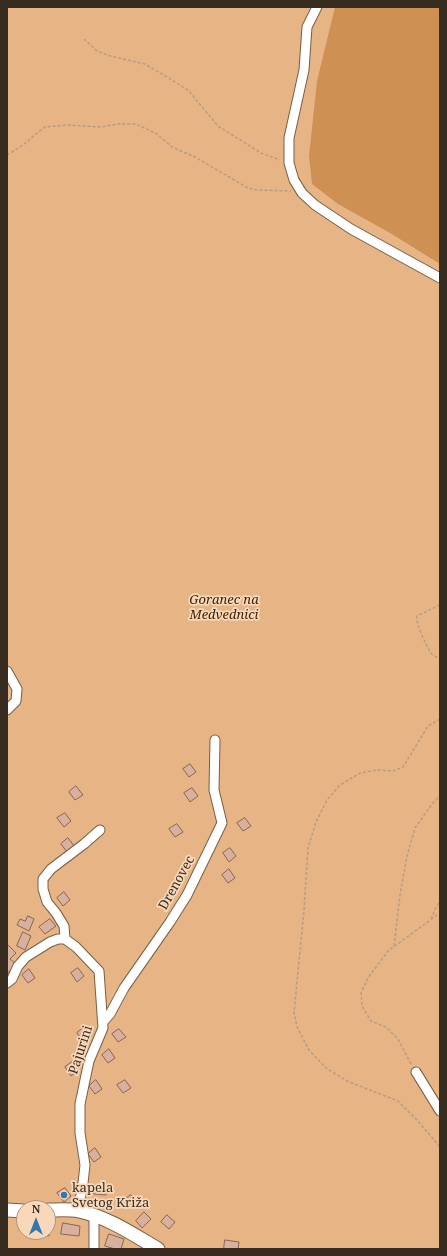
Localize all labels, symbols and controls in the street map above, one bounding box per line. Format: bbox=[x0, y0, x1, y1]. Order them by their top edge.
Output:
park label: Goranec na Medvednici bbox=[189, 592, 259, 623]
street label: Drenovec bbox=[156, 853, 198, 913]
street label: Pajurini bbox=[66, 1024, 96, 1076]
place label: kapela Svetog Križa bbox=[72, 1180, 149, 1211]
marker: kapela Svetog Križa bbox=[59, 1190, 69, 1200]
north arrow bbox=[16, 1200, 56, 1240]
text: N bbox=[32, 1201, 40, 1216]

